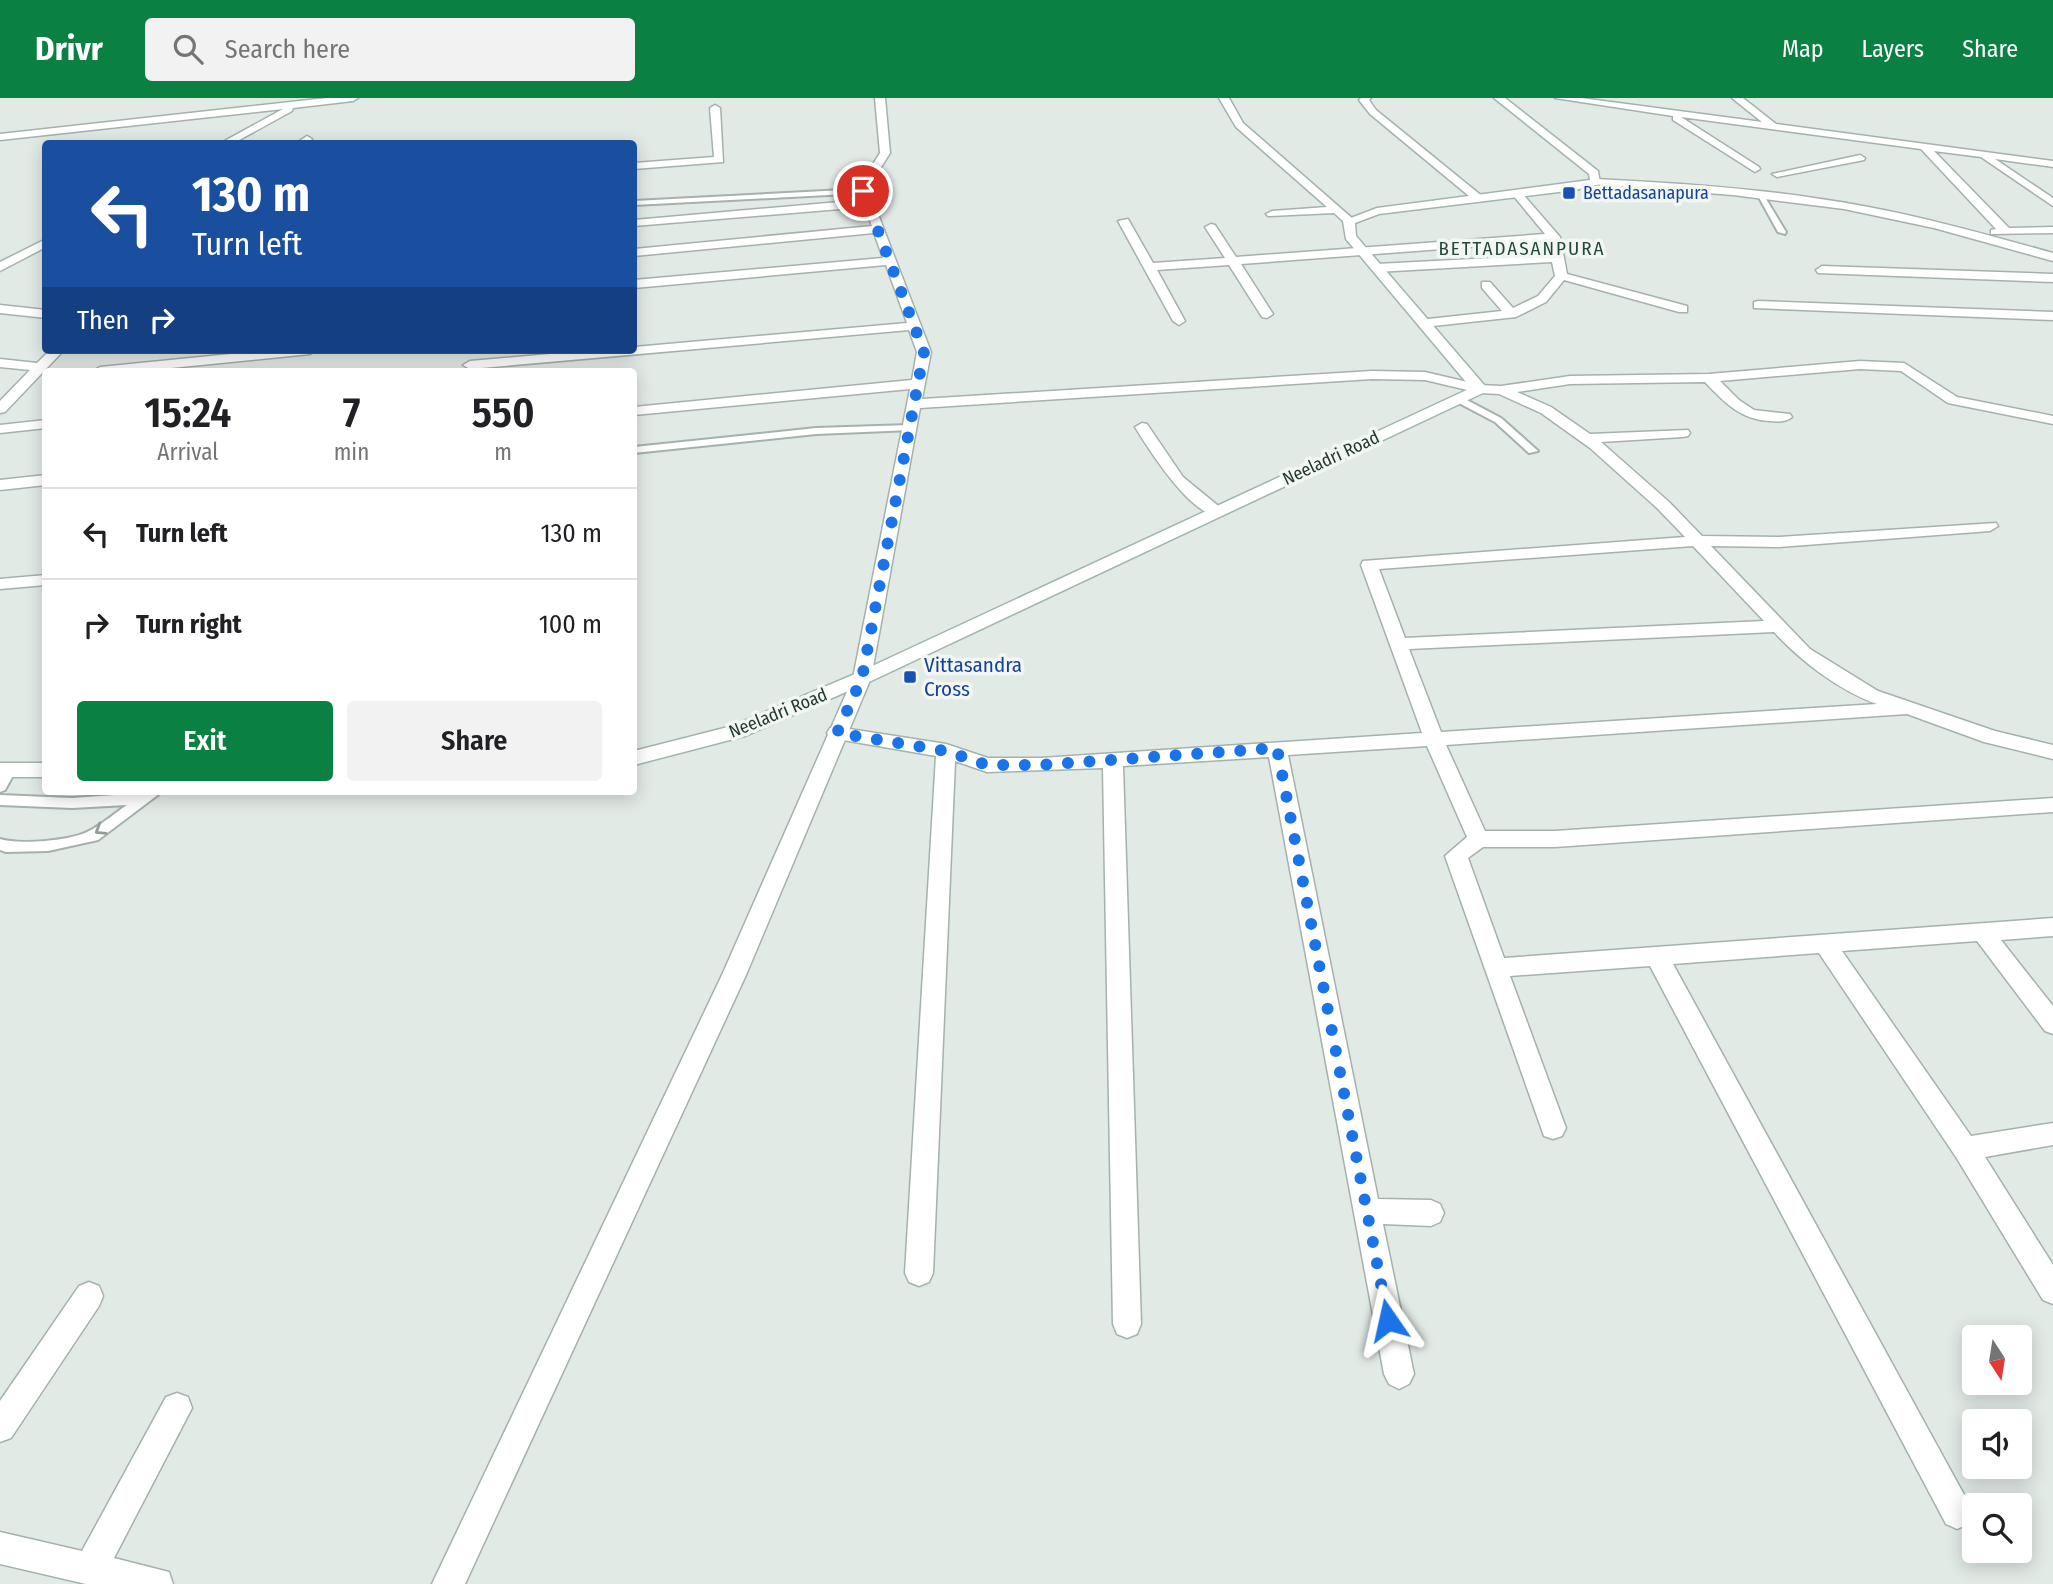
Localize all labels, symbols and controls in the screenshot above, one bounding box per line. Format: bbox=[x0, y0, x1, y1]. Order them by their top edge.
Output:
search box bbox=[145, 18, 635, 81]
text: Drivr bbox=[35, 29, 103, 69]
icon: search bbox=[169, 30, 207, 68]
text: Search here bbox=[225, 34, 350, 65]
text: Map bbox=[1782, 35, 1824, 63]
text: Layers bbox=[1862, 35, 1924, 63]
text: Share bbox=[1962, 35, 2018, 63]
pin bbox=[833, 161, 893, 221]
text: 130 m bbox=[192, 165, 310, 224]
icon: left bbox=[77, 168, 168, 259]
icon: arrive bbox=[844, 172, 882, 210]
place label: Bettadasanapura bbox=[1583, 182, 1709, 204]
marker: Bettadasanapura bbox=[1561, 185, 1577, 201]
text: Turn left bbox=[192, 225, 302, 263]
district label: BETTADASANPURA bbox=[1438, 237, 1606, 260]
icon: right bbox=[143, 301, 181, 339]
text: Then bbox=[77, 305, 129, 336]
text: 15:24 bbox=[144, 388, 231, 438]
text: 7 bbox=[343, 388, 360, 438]
text: 550 bbox=[472, 388, 535, 438]
street label: Neeladri Road bbox=[1279, 426, 1383, 490]
text: Arrival bbox=[157, 438, 218, 466]
text: min bbox=[334, 438, 369, 466]
text: m bbox=[494, 438, 512, 466]
icon: left bbox=[77, 515, 115, 553]
text: Turn left bbox=[136, 518, 228, 549]
text: 130 m bbox=[540, 518, 602, 549]
icon: right bbox=[77, 606, 115, 644]
text: Turn right bbox=[136, 609, 242, 640]
text: 100 m bbox=[539, 609, 602, 640]
place label: Vittasandra Cross bbox=[924, 652, 1022, 702]
marker: Vittasandra Cross bbox=[902, 669, 918, 685]
street label: Neeladri Road bbox=[726, 683, 830, 743]
button: Exit bbox=[77, 701, 333, 781]
button: Share bbox=[347, 701, 602, 781]
one-way arrow bbox=[95, 822, 108, 834]
position arrow bbox=[1351, 1283, 1425, 1357]
north arrow bbox=[1962, 1325, 2032, 1395]
map controls bbox=[1962, 1325, 2032, 1563]
button: sound bbox=[1962, 1409, 2032, 1479]
button: search bbox=[1962, 1493, 2032, 1563]

